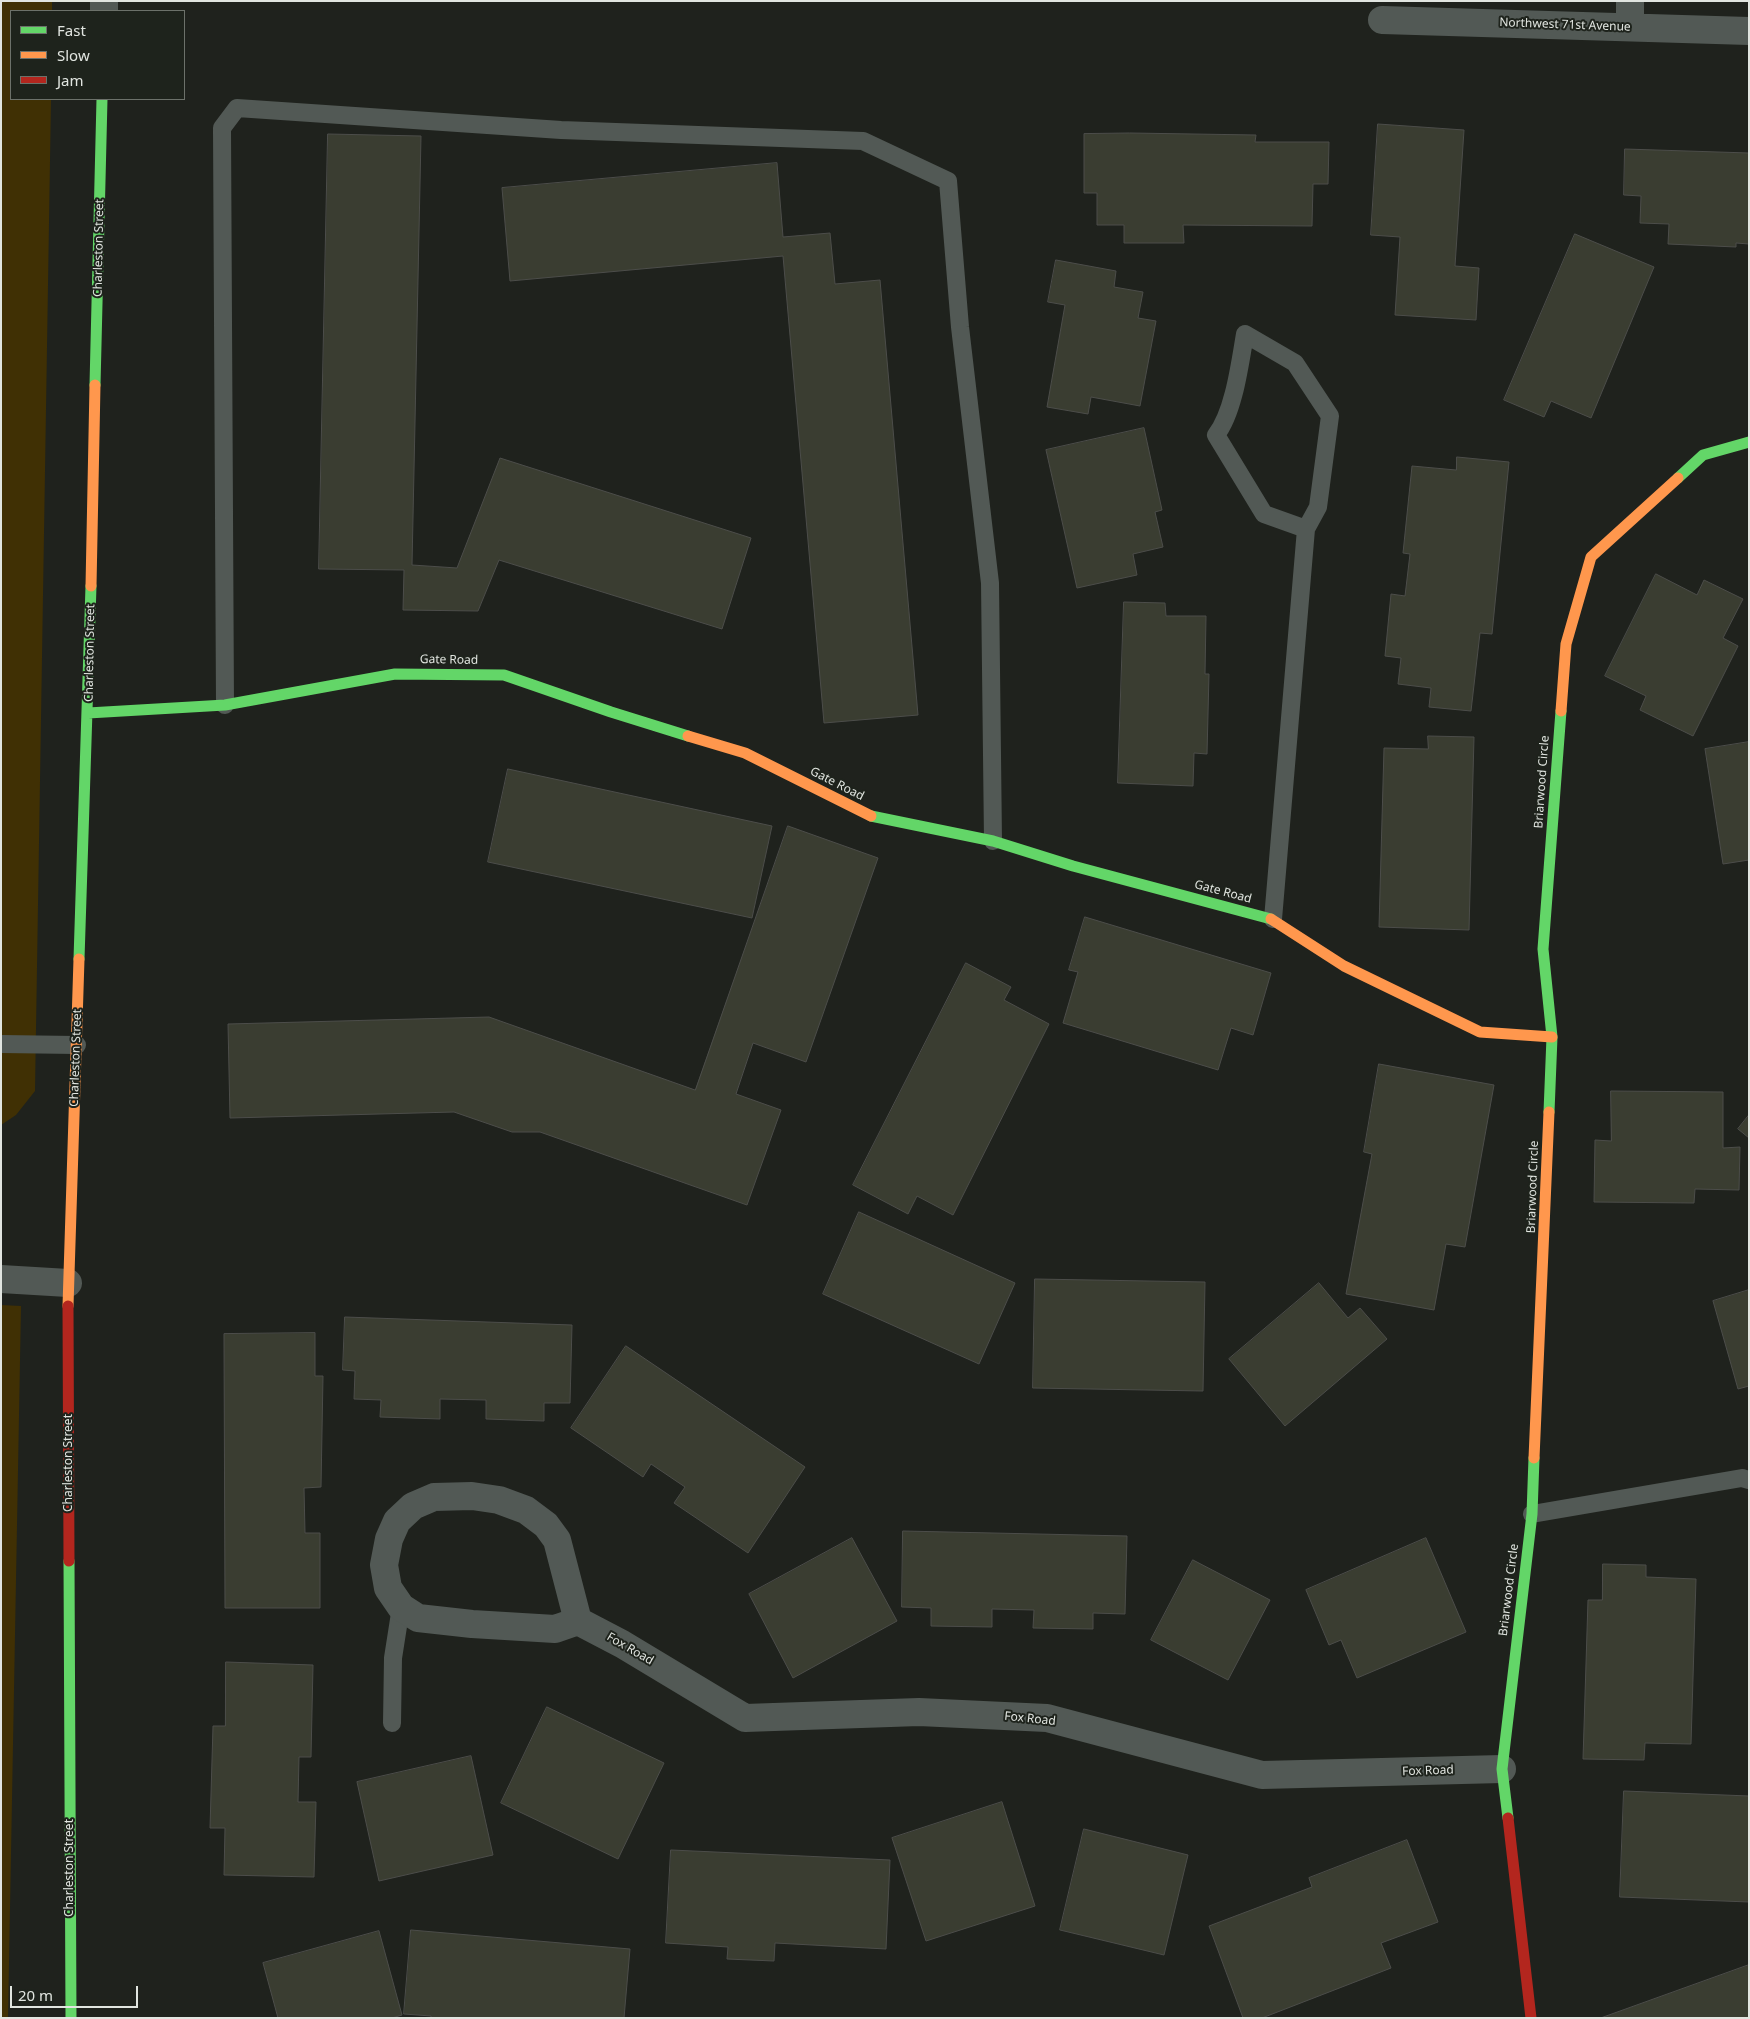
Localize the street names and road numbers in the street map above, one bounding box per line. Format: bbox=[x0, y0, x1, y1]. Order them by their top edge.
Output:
street label: Northwest 71st Avenue bbox=[1499, 16, 1631, 34]
street label: Charleston Street bbox=[91, 199, 107, 297]
street label: Charleston Street bbox=[82, 604, 98, 702]
street label: Gate Road bbox=[420, 652, 478, 668]
street label: Briarwood Circle bbox=[1532, 735, 1552, 829]
street label: Gate Road bbox=[808, 764, 866, 804]
street label: Gate Road bbox=[1193, 877, 1253, 907]
street label: Charleston Street bbox=[67, 1009, 85, 1107]
street label: Briarwood Circle bbox=[1524, 1140, 1542, 1234]
street label: Charleston Street bbox=[62, 1414, 76, 1512]
street label: Briarwood Circle bbox=[1496, 1543, 1522, 1637]
street label: Fox Road bbox=[604, 1630, 656, 1668]
street label: Fox Road bbox=[1004, 1709, 1056, 1729]
street label: Fox Road bbox=[1402, 1763, 1454, 1779]
street label: Charleston Street bbox=[63, 1819, 77, 1917]

